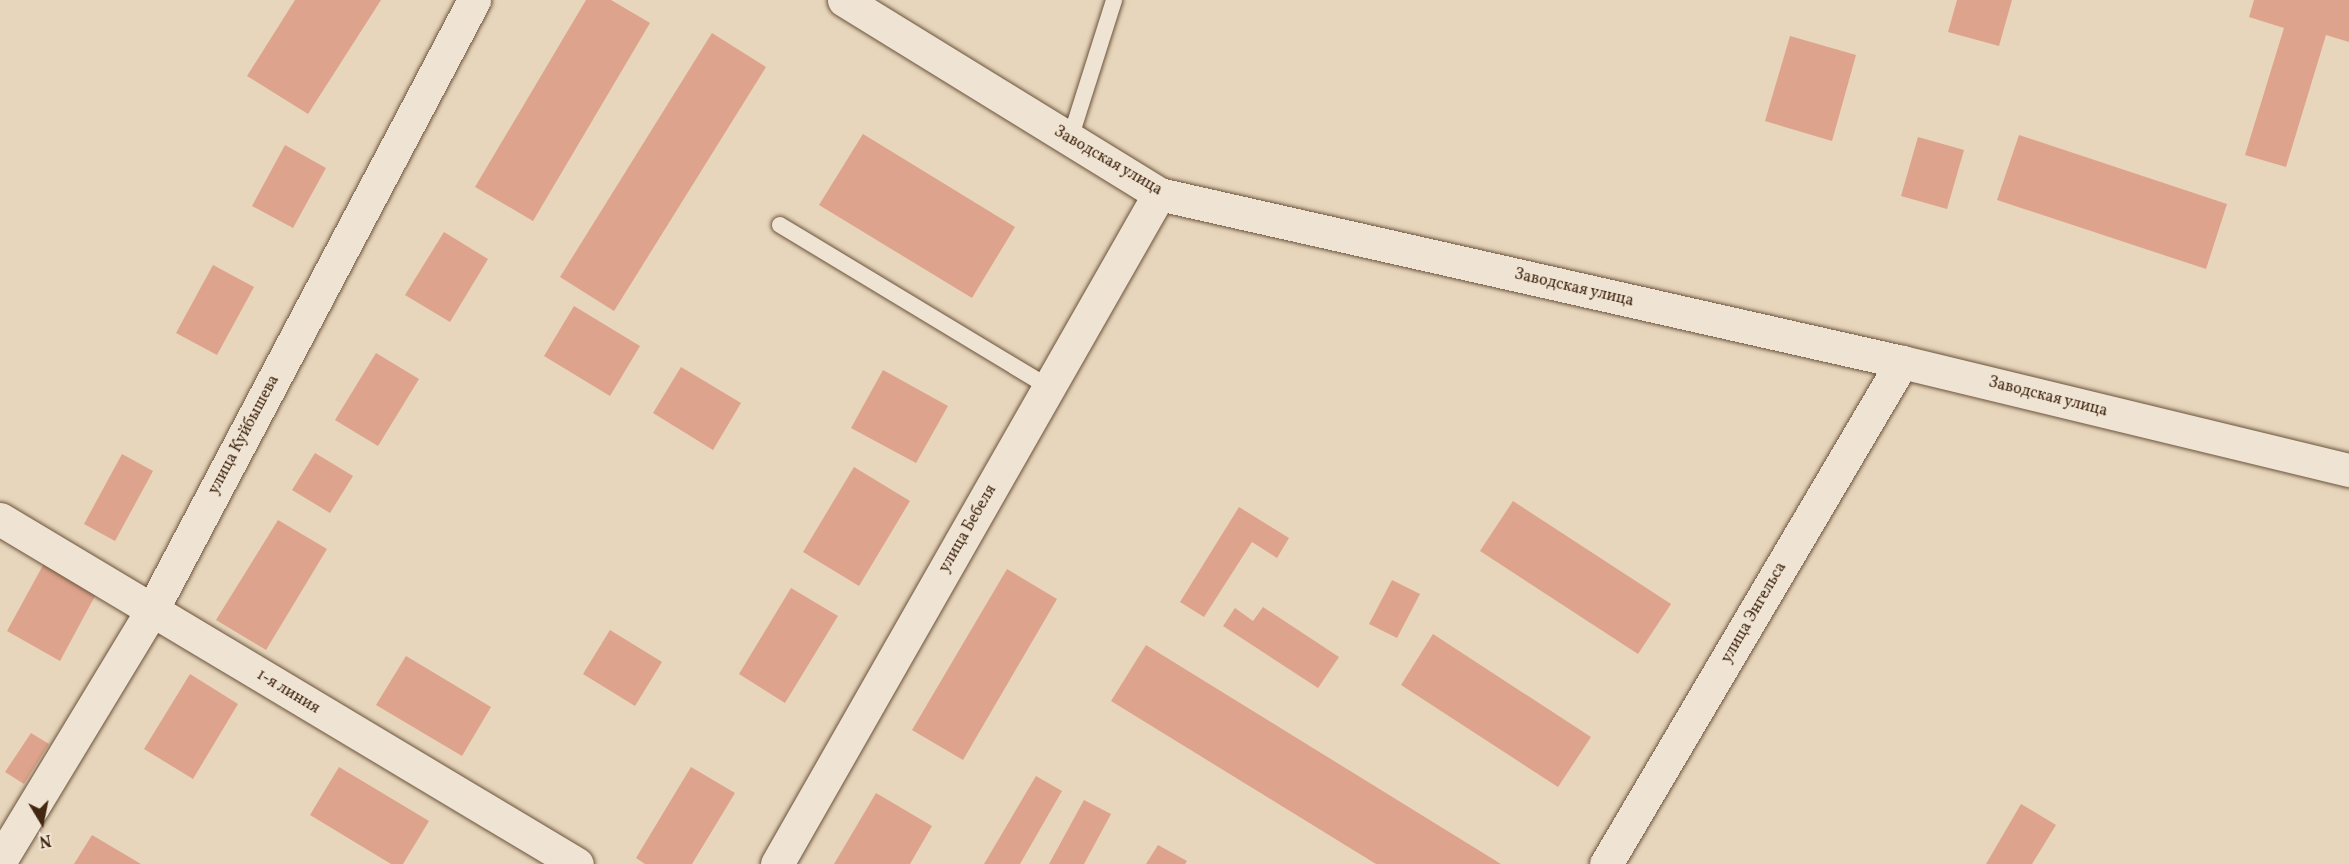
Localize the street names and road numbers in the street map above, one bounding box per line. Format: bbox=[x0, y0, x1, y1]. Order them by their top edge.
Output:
street label: Заводская улица bbox=[1050, 122, 1166, 200]
street label: Заводская улица bbox=[1512, 265, 1636, 311]
street label: улица Куйбышева bbox=[204, 372, 284, 498]
street label: Заводская улица bbox=[1986, 373, 2110, 421]
street label: улица Бебеля bbox=[935, 482, 1001, 576]
street label: улица Энгельса bbox=[1717, 559, 1791, 667]
street label: 1-я линия bbox=[253, 666, 323, 718]

